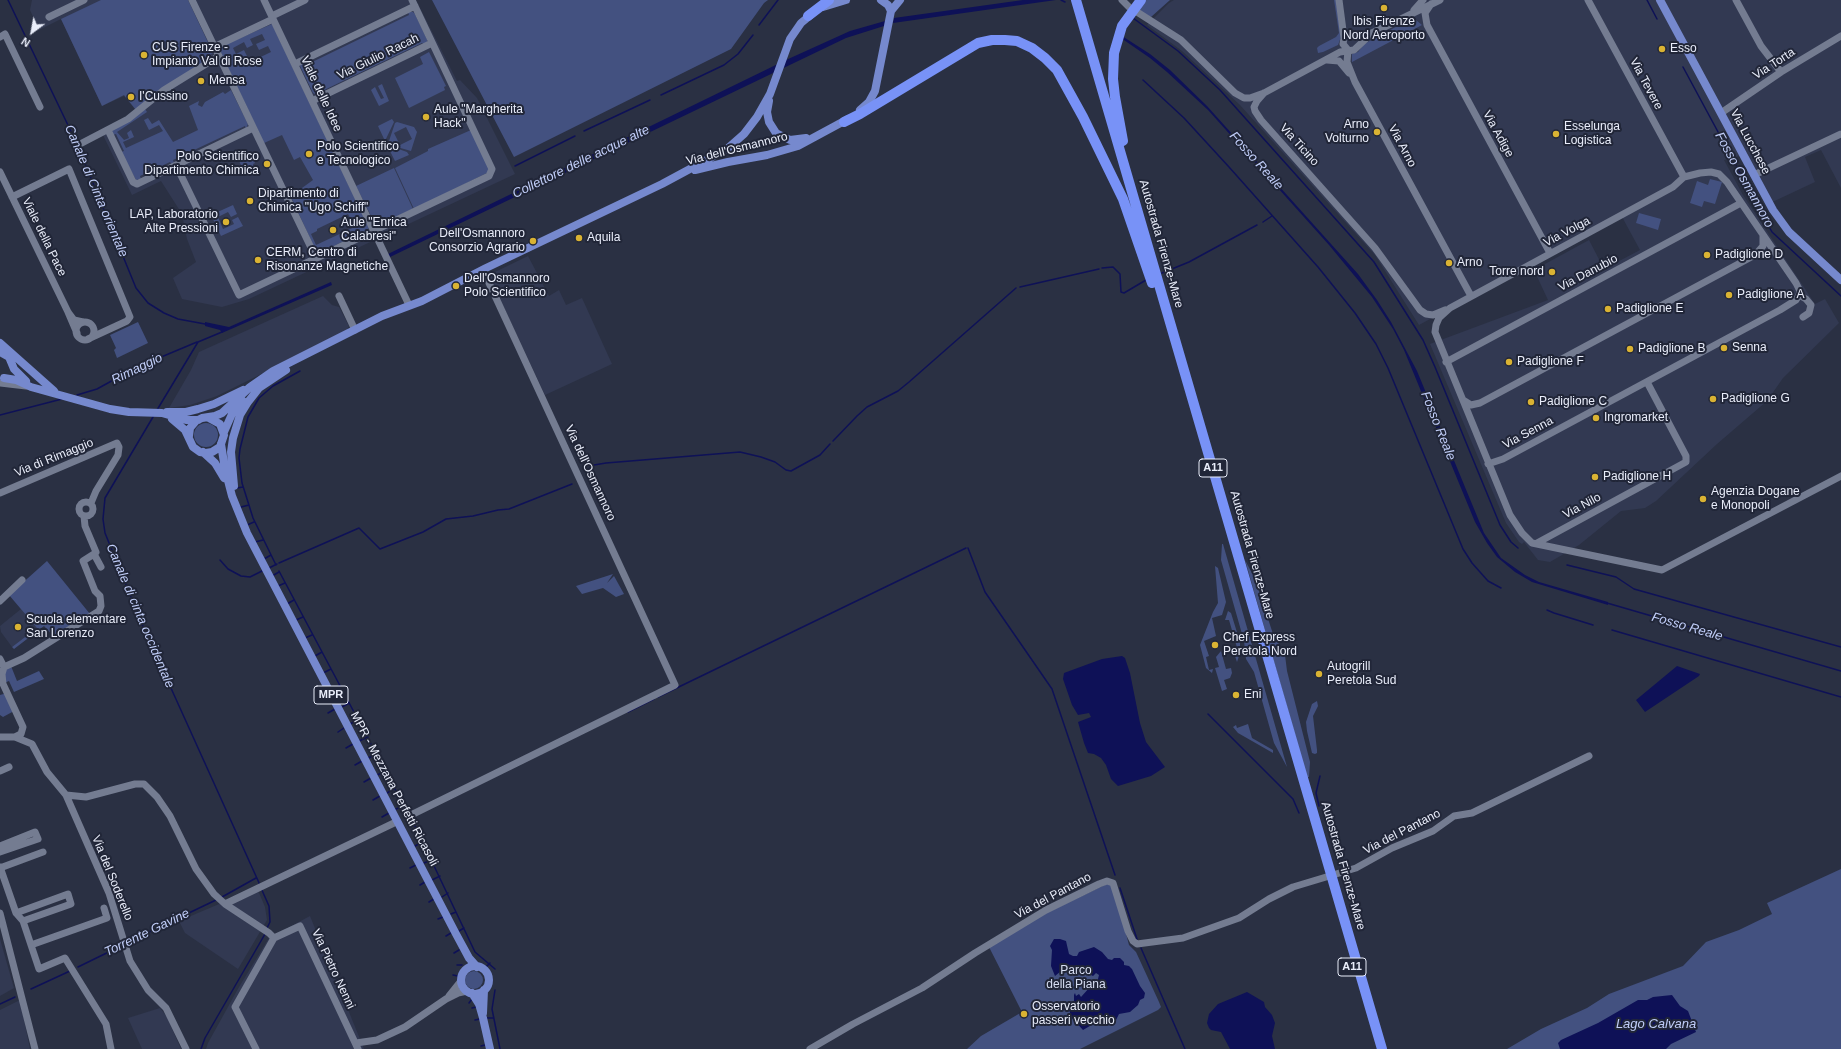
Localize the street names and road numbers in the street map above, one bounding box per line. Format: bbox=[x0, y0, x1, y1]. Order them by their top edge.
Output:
street label: Via Giulio Racah bbox=[335, 31, 421, 83]
street label: Via Torta bbox=[1750, 45, 1798, 83]
street label: Viale delle Idee bbox=[297, 54, 345, 134]
street label: Via Tevere bbox=[1626, 56, 1666, 112]
street label: Via Lucchese bbox=[1727, 107, 1773, 177]
street label: Via Adige bbox=[1479, 108, 1517, 160]
street label: Via Ticino bbox=[1276, 121, 1322, 169]
street label: Via Arno bbox=[1385, 122, 1419, 170]
street label: Via dell'Osmannoro bbox=[685, 129, 789, 169]
street label: Autostrada Firenze-Mare bbox=[1136, 178, 1186, 310]
street label: Viale della Pace bbox=[19, 195, 69, 279]
street label: Via Volga bbox=[1541, 214, 1593, 250]
street label: Via Danubio bbox=[1556, 251, 1620, 295]
street label: Via Senna bbox=[1500, 414, 1556, 452]
street label: Via dell'Osmannoro bbox=[561, 423, 619, 523]
street label: Via di Rimaggio bbox=[12, 436, 96, 480]
road number: A11 bbox=[1199, 459, 1227, 477]
street label: Autostrada Firenze-Mare bbox=[1227, 489, 1277, 621]
street label: Via Nilo bbox=[1560, 490, 1604, 522]
road number: MPR bbox=[314, 686, 348, 704]
street label: MPR - Mezzana Perfetti Ricasoli bbox=[347, 709, 441, 869]
street label: Autostrada Firenze-Mare bbox=[1318, 800, 1368, 932]
street label: Via del Pantano bbox=[1361, 806, 1443, 858]
street label: Via del Soderello bbox=[88, 833, 136, 923]
street label: Via del Pantano bbox=[1012, 870, 1094, 922]
street label: Via Pietro Nenni bbox=[308, 927, 358, 1011]
road number: A11 bbox=[1338, 958, 1366, 976]

